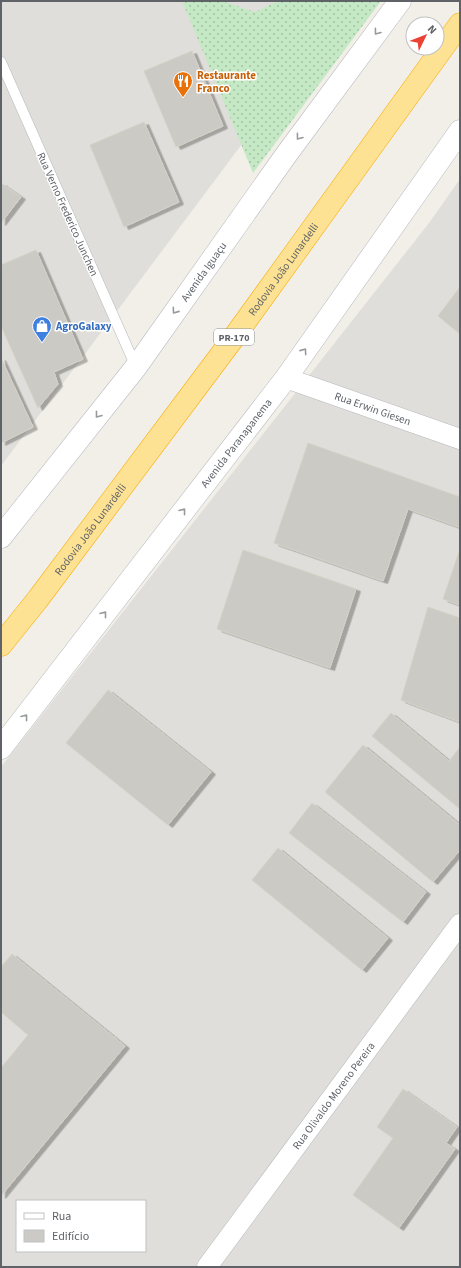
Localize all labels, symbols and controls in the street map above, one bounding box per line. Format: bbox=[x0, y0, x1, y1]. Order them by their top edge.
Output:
north arrow bbox=[405, 16, 445, 56]
text: N bbox=[424, 22, 440, 37]
one-way arrow bbox=[375, 28, 382, 35]
place label: Restaurante Franco bbox=[197, 68, 256, 96]
restaurant icon: Restaurante Franco bbox=[172, 70, 194, 98]
one-way arrow bbox=[297, 132, 304, 139]
street label: Rua Verno Frederico Junchen bbox=[33, 150, 102, 279]
street label: Rodovia João Lunardelli bbox=[245, 220, 322, 319]
street label: Avenida Iguaçu bbox=[178, 239, 230, 305]
one-way arrow bbox=[172, 307, 180, 314]
shop icon: AgroGalaxy bbox=[31, 315, 53, 343]
place label: AgroGalaxy bbox=[55, 319, 112, 334]
road number: PR-170 bbox=[214, 329, 254, 345]
one-way arrow bbox=[299, 349, 306, 356]
street label: Rua Erwin Giesen bbox=[333, 389, 413, 429]
street label: Avenida Paranapanema bbox=[197, 396, 275, 491]
one-way arrow bbox=[95, 411, 102, 418]
street label: Rodovia João Lunardelli bbox=[51, 481, 130, 579]
one-way arrow bbox=[179, 508, 186, 515]
one-way arrow bbox=[99, 611, 106, 618]
one-way arrow bbox=[20, 714, 27, 721]
street label: Rua Olivaldo Moreno Pereira bbox=[289, 1039, 379, 1153]
legend bbox=[16, 1200, 146, 1252]
text: Rua bbox=[52, 1208, 71, 1225]
text: Edifício bbox=[52, 1228, 89, 1245]

